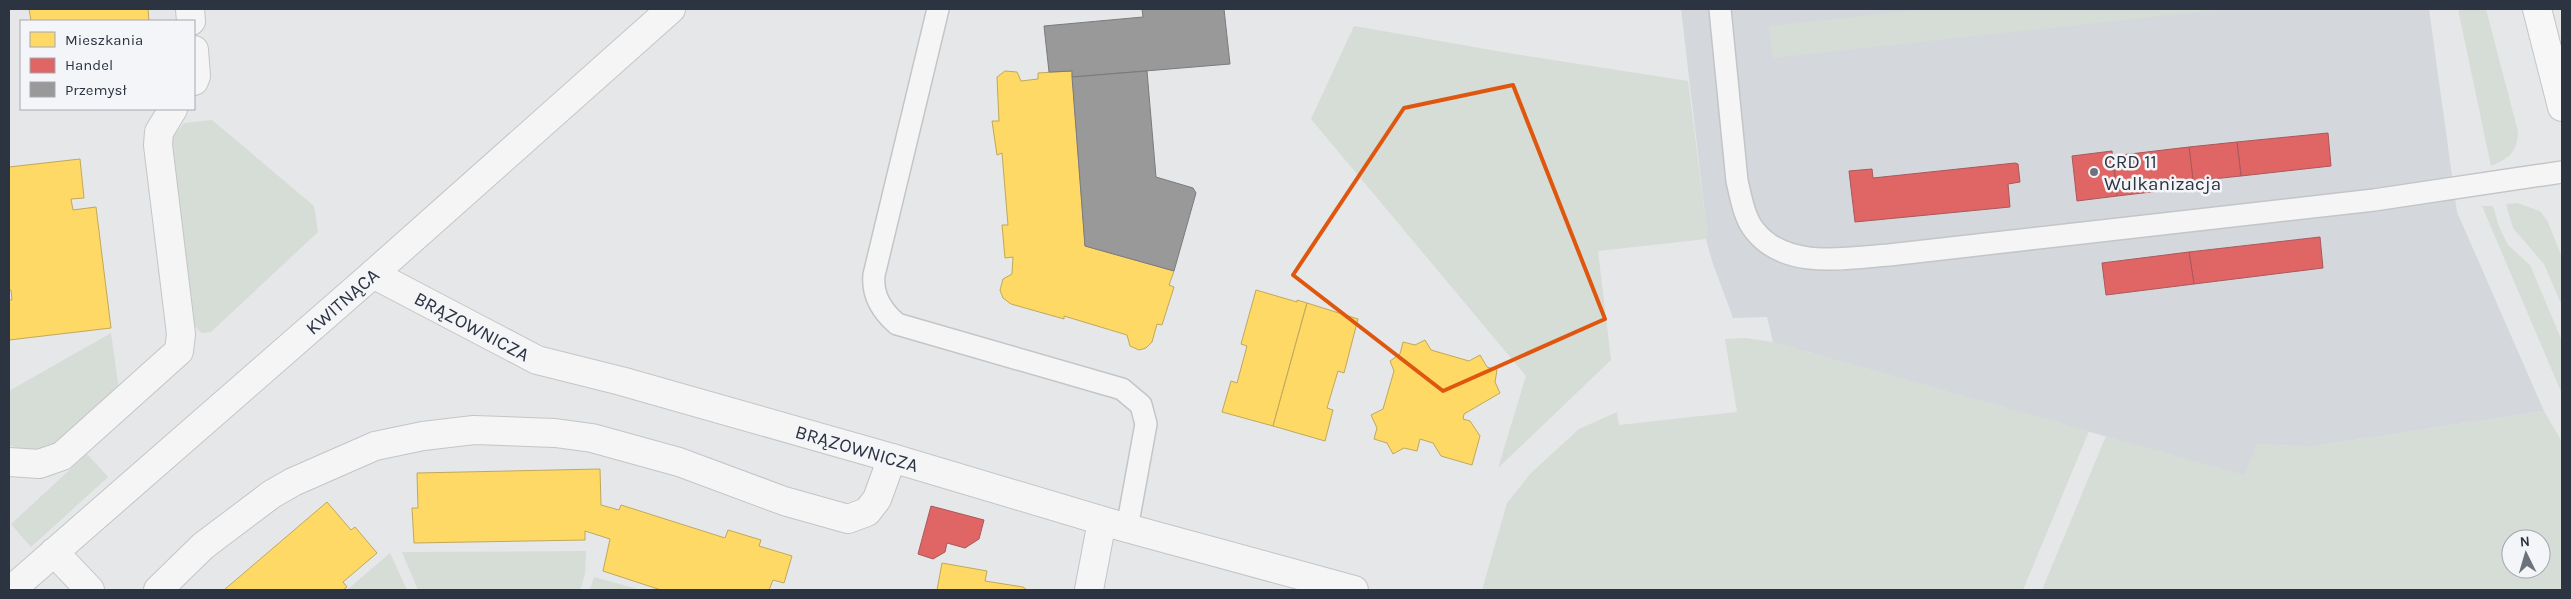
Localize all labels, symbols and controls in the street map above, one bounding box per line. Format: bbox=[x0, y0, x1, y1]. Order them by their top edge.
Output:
legend bbox=[20, 20, 195, 110]
text: Mieszkania bbox=[65, 31, 143, 49]
text: Handel bbox=[65, 56, 113, 74]
text: Przemysł bbox=[65, 81, 127, 99]
place label: CRD 11 Wulkanizacja bbox=[2104, 151, 2221, 195]
marker: CRD 11 Wulkanizacja bbox=[2088, 166, 2100, 178]
street label: KWITNĄCA bbox=[302, 264, 384, 340]
street label: BRĄZOWNICZA bbox=[410, 287, 533, 366]
street label: BRĄZOWNICZA bbox=[793, 421, 921, 477]
north arrow bbox=[2501, 529, 2551, 579]
text: N bbox=[2519, 533, 2531, 550]

